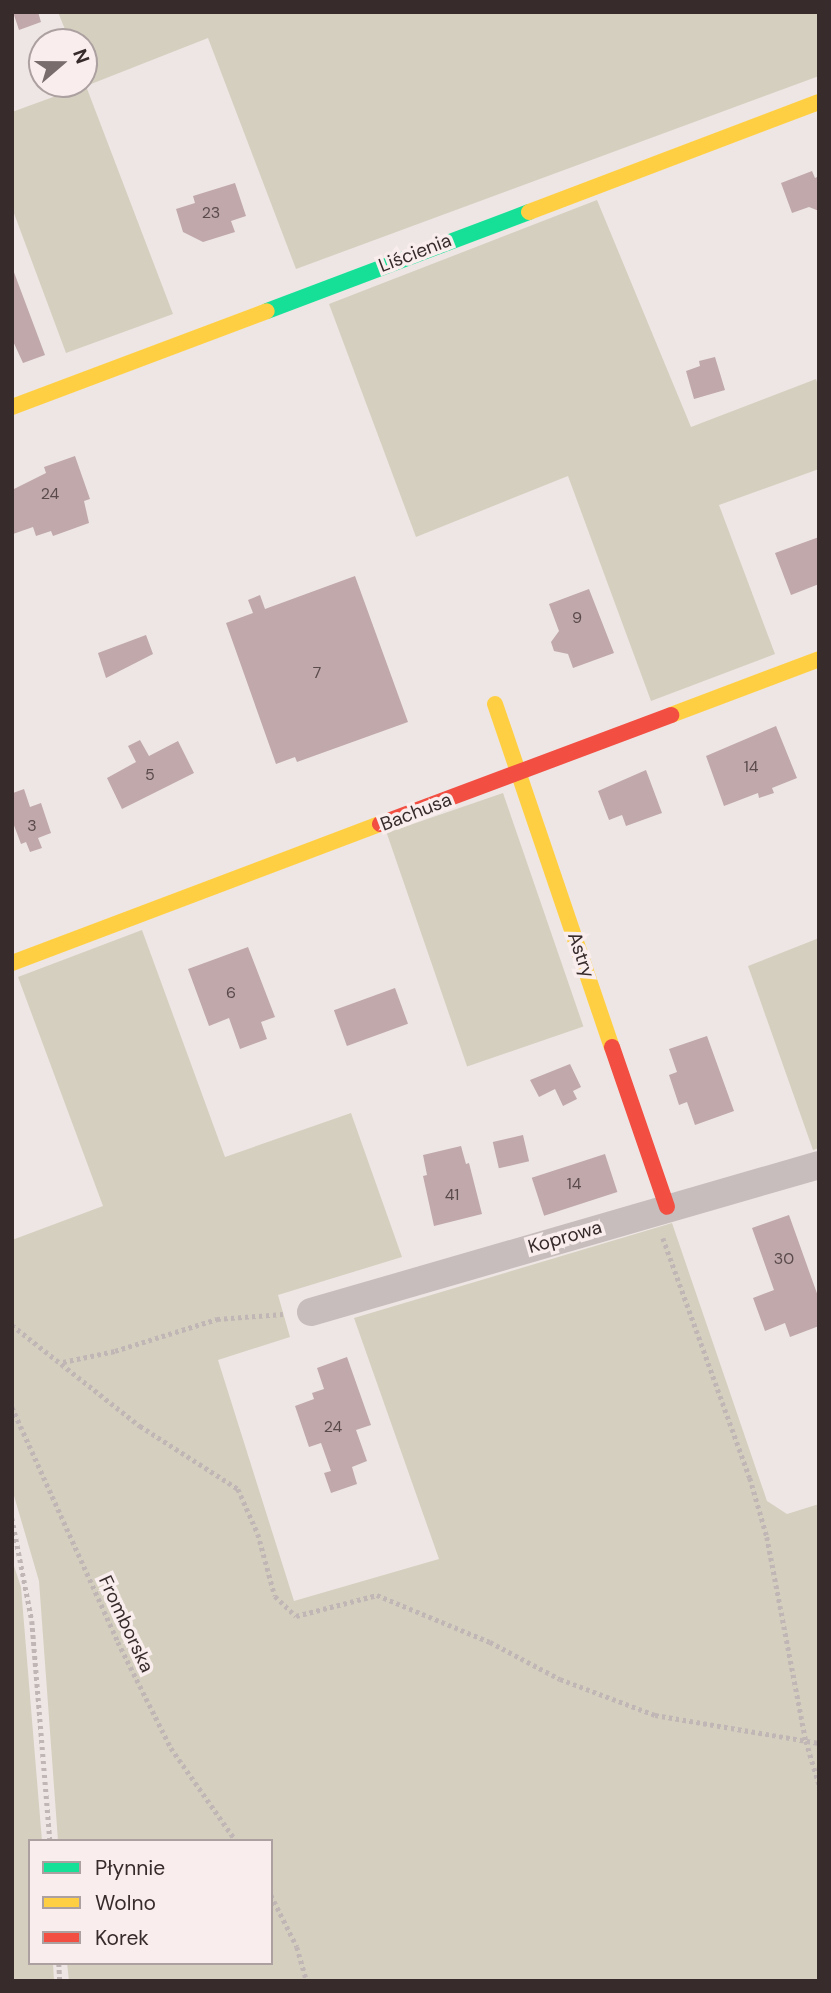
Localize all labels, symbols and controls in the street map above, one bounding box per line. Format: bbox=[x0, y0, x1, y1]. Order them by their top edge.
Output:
north arrow bbox=[28, 28, 98, 98]
text: N bbox=[67, 46, 95, 67]
house number: 23 bbox=[202, 203, 220, 223]
street label: Liścienia bbox=[375, 229, 455, 277]
house number: 24 bbox=[41, 484, 59, 504]
house number: 9 bbox=[572, 608, 582, 628]
house number: 7 bbox=[313, 663, 321, 683]
house number: 14 bbox=[744, 757, 758, 777]
house number: 5 bbox=[145, 765, 155, 785]
street label: Bachusa bbox=[377, 788, 455, 836]
house number: 3 bbox=[27, 816, 37, 836]
street label: Astry bbox=[563, 929, 599, 981]
house number: 6 bbox=[226, 983, 236, 1003]
house number: 14 bbox=[567, 1174, 581, 1194]
house number: 41 bbox=[445, 1185, 459, 1205]
street label: Koprowa bbox=[525, 1216, 605, 1258]
house number: 30 bbox=[774, 1249, 794, 1269]
house number: 24 bbox=[324, 1417, 342, 1437]
street label: Fromborska bbox=[94, 1572, 158, 1676]
legend bbox=[28, 1839, 273, 1965]
text: Płynnie bbox=[95, 1854, 165, 1882]
text: Wolno bbox=[95, 1889, 156, 1917]
text: Korek bbox=[95, 1924, 149, 1952]

